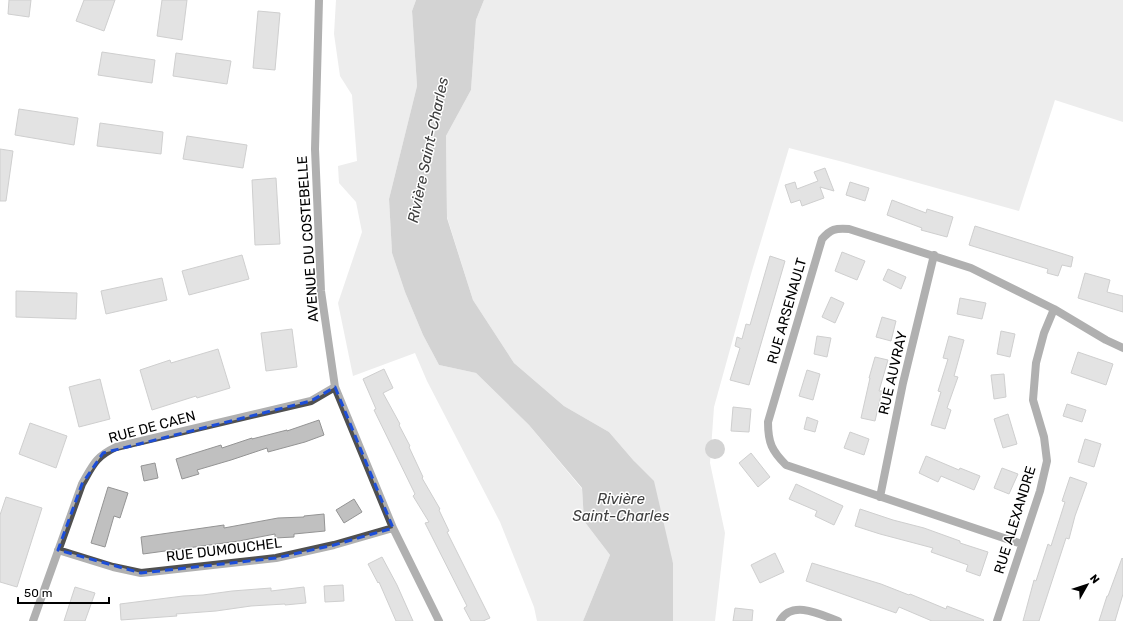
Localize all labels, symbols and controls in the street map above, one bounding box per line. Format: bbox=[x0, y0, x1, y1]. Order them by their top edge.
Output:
water label: Rivière Saint-Charles bbox=[404, 75, 452, 224]
street label: AVENUE DU COSTEBELLE bbox=[294, 155, 322, 323]
street label: RUE ARSENAULT bbox=[764, 256, 810, 366]
street label: RUE AUVRAY bbox=[875, 330, 911, 416]
street label: RUE DE CAEN bbox=[107, 407, 197, 447]
street label: RUE ALEXANDRE bbox=[991, 464, 1039, 576]
water label: Rivière Saint-Charles bbox=[573, 490, 670, 525]
street label: RUE DUMOUCHEL bbox=[165, 534, 283, 566]
north arrow bbox=[1067, 565, 1107, 605]
text: N bbox=[1087, 572, 1102, 586]
scale bar bbox=[18, 579, 109, 605]
text: 50 m bbox=[24, 586, 52, 600]

